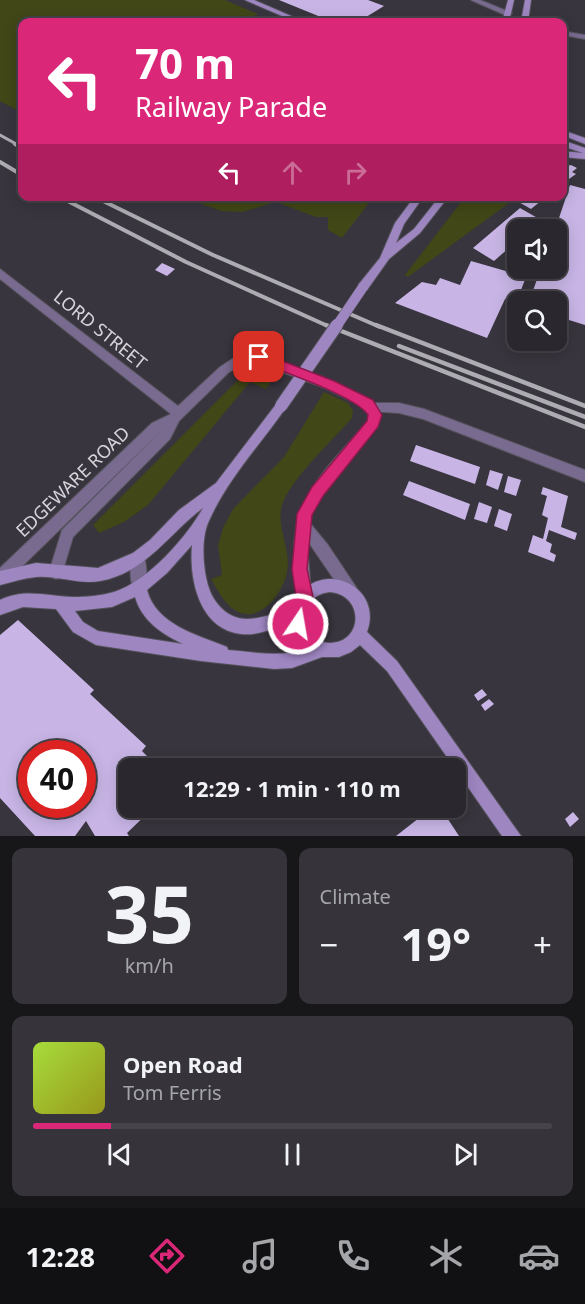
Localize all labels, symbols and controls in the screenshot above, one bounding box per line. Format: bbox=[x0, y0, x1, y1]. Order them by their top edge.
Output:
text: 70 m bbox=[135, 34, 235, 91]
icon: left bbox=[36, 42, 114, 120]
text: Railway Parade bbox=[135, 88, 327, 125]
icon: left bbox=[213, 156, 246, 189]
icon: ahead bbox=[276, 156, 309, 189]
icon: right bbox=[339, 156, 372, 189]
map controls bbox=[507, 219, 567, 351]
button: sound bbox=[507, 219, 567, 279]
street label: LORD STREET bbox=[49, 284, 152, 374]
button: search bbox=[507, 291, 567, 351]
pin bbox=[233, 331, 284, 382]
icon: arrive bbox=[242, 340, 275, 373]
street label: EDGEWARE ROAD bbox=[10, 421, 134, 542]
position arrow bbox=[266, 592, 330, 656]
speed limit sign: 40 bbox=[18, 740, 96, 818]
text: 12:29 · 1 min · 110 m bbox=[183, 773, 401, 803]
text: 35 bbox=[105, 860, 194, 966]
text: Climate bbox=[320, 883, 391, 910]
text: 19° bbox=[400, 913, 471, 974]
text: − bbox=[320, 922, 338, 967]
text: + bbox=[533, 922, 552, 967]
text: km/h bbox=[125, 952, 174, 979]
text: Open Road bbox=[123, 1049, 243, 1079]
text: Tom Ferris bbox=[123, 1079, 222, 1106]
icon: previous bbox=[103, 1138, 136, 1171]
icon: pause bbox=[276, 1138, 309, 1171]
icon: next bbox=[449, 1138, 482, 1171]
icon: directions bbox=[146, 1235, 188, 1277]
icon: music bbox=[239, 1235, 281, 1277]
icon: phone bbox=[332, 1235, 374, 1277]
icon: climate bbox=[425, 1235, 467, 1277]
icon: car bbox=[518, 1235, 560, 1277]
text: 12:28 bbox=[25, 1238, 95, 1275]

